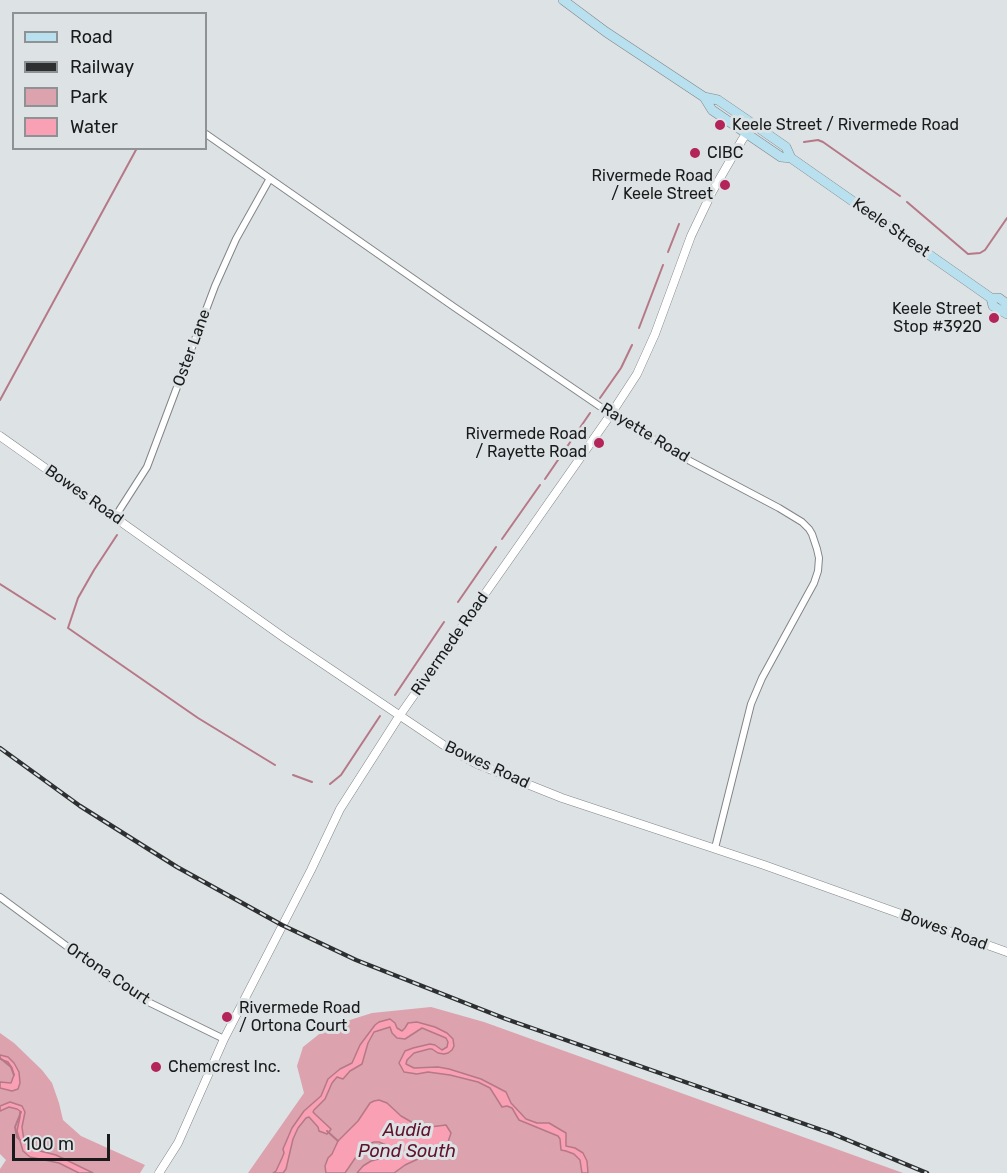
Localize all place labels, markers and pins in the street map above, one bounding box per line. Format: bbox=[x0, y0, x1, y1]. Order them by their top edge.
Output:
place label: Keele Street / Rivermede Road bbox=[732, 115, 959, 135]
marker: Keele Street / Rivermede Road bbox=[713, 118, 727, 132]
place label: CIBC bbox=[707, 143, 743, 163]
marker: CIBC bbox=[688, 146, 702, 160]
place label: Rivermede Road / Keele Street bbox=[592, 166, 713, 204]
marker: Rivermede Road / Keele Street bbox=[718, 178, 732, 192]
place label: Keele Street Stop #3920 bbox=[892, 299, 982, 337]
marker: Keele Street Stop #3920 bbox=[987, 311, 1001, 325]
place label: Rivermede Road / Rayette Road bbox=[466, 424, 587, 462]
marker: Rivermede Road / Rayette Road bbox=[592, 436, 606, 450]
place label: Rivermede Road / Ortona Court bbox=[239, 998, 360, 1036]
marker: Rivermede Road / Ortona Court bbox=[220, 1010, 234, 1024]
place label: Chemcrest Inc. bbox=[168, 1057, 281, 1077]
marker: Chemcrest Inc. bbox=[149, 1060, 163, 1074]

